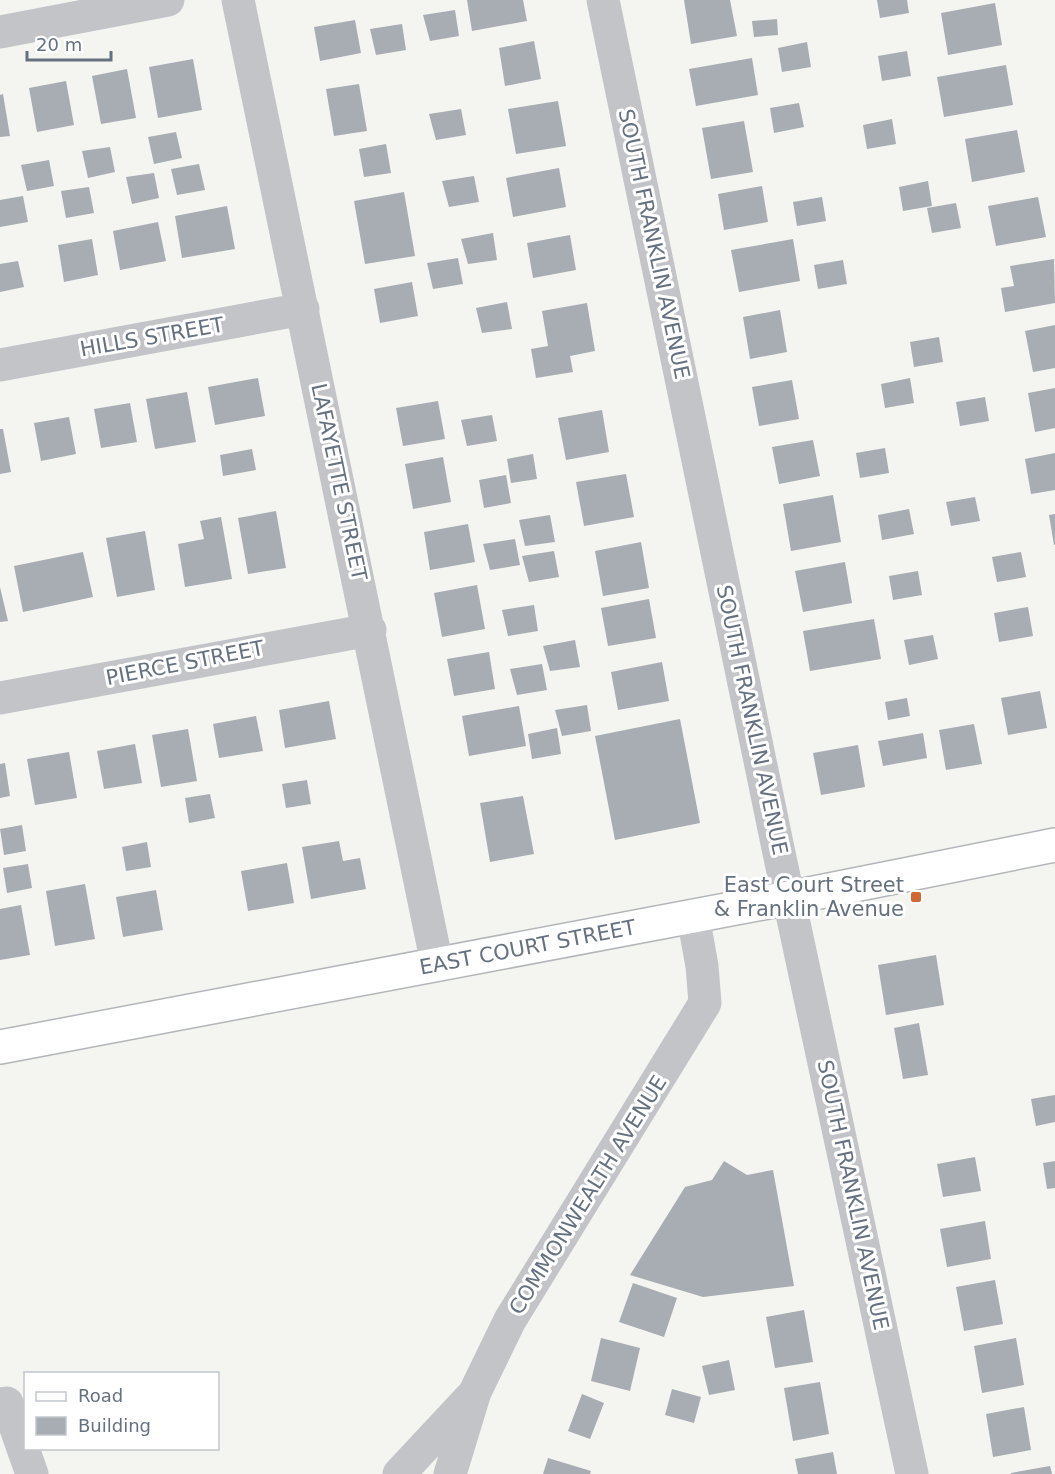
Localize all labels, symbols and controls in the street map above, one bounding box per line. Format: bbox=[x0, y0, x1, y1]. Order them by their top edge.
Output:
scale bar bbox=[27, 24, 111, 62]
text: 20 m bbox=[36, 34, 82, 55]
street label: SOUTH FRANKLIN AVENUE bbox=[614, 107, 694, 381]
street label: HILLS STREET bbox=[78, 313, 226, 361]
street label: LAFAYETTE STREET bbox=[306, 381, 372, 583]
street label: SOUTH FRANKLIN AVENUE bbox=[712, 583, 792, 857]
street label: PIERCE STREET bbox=[104, 636, 266, 690]
place label: East Court Street & Franklin Avenue bbox=[714, 873, 904, 921]
marker: East Court Street & Franklin Avenue bbox=[909, 890, 923, 904]
street label: EAST COURT STREET bbox=[417, 915, 638, 980]
street label: SOUTH FRANKLIN AVENUE bbox=[813, 1058, 893, 1332]
street label: COMMONWEALTH AVENUE bbox=[504, 1071, 672, 1319]
legend bbox=[24, 1372, 219, 1450]
text: Road bbox=[78, 1385, 123, 1406]
text: Building bbox=[78, 1415, 151, 1436]

